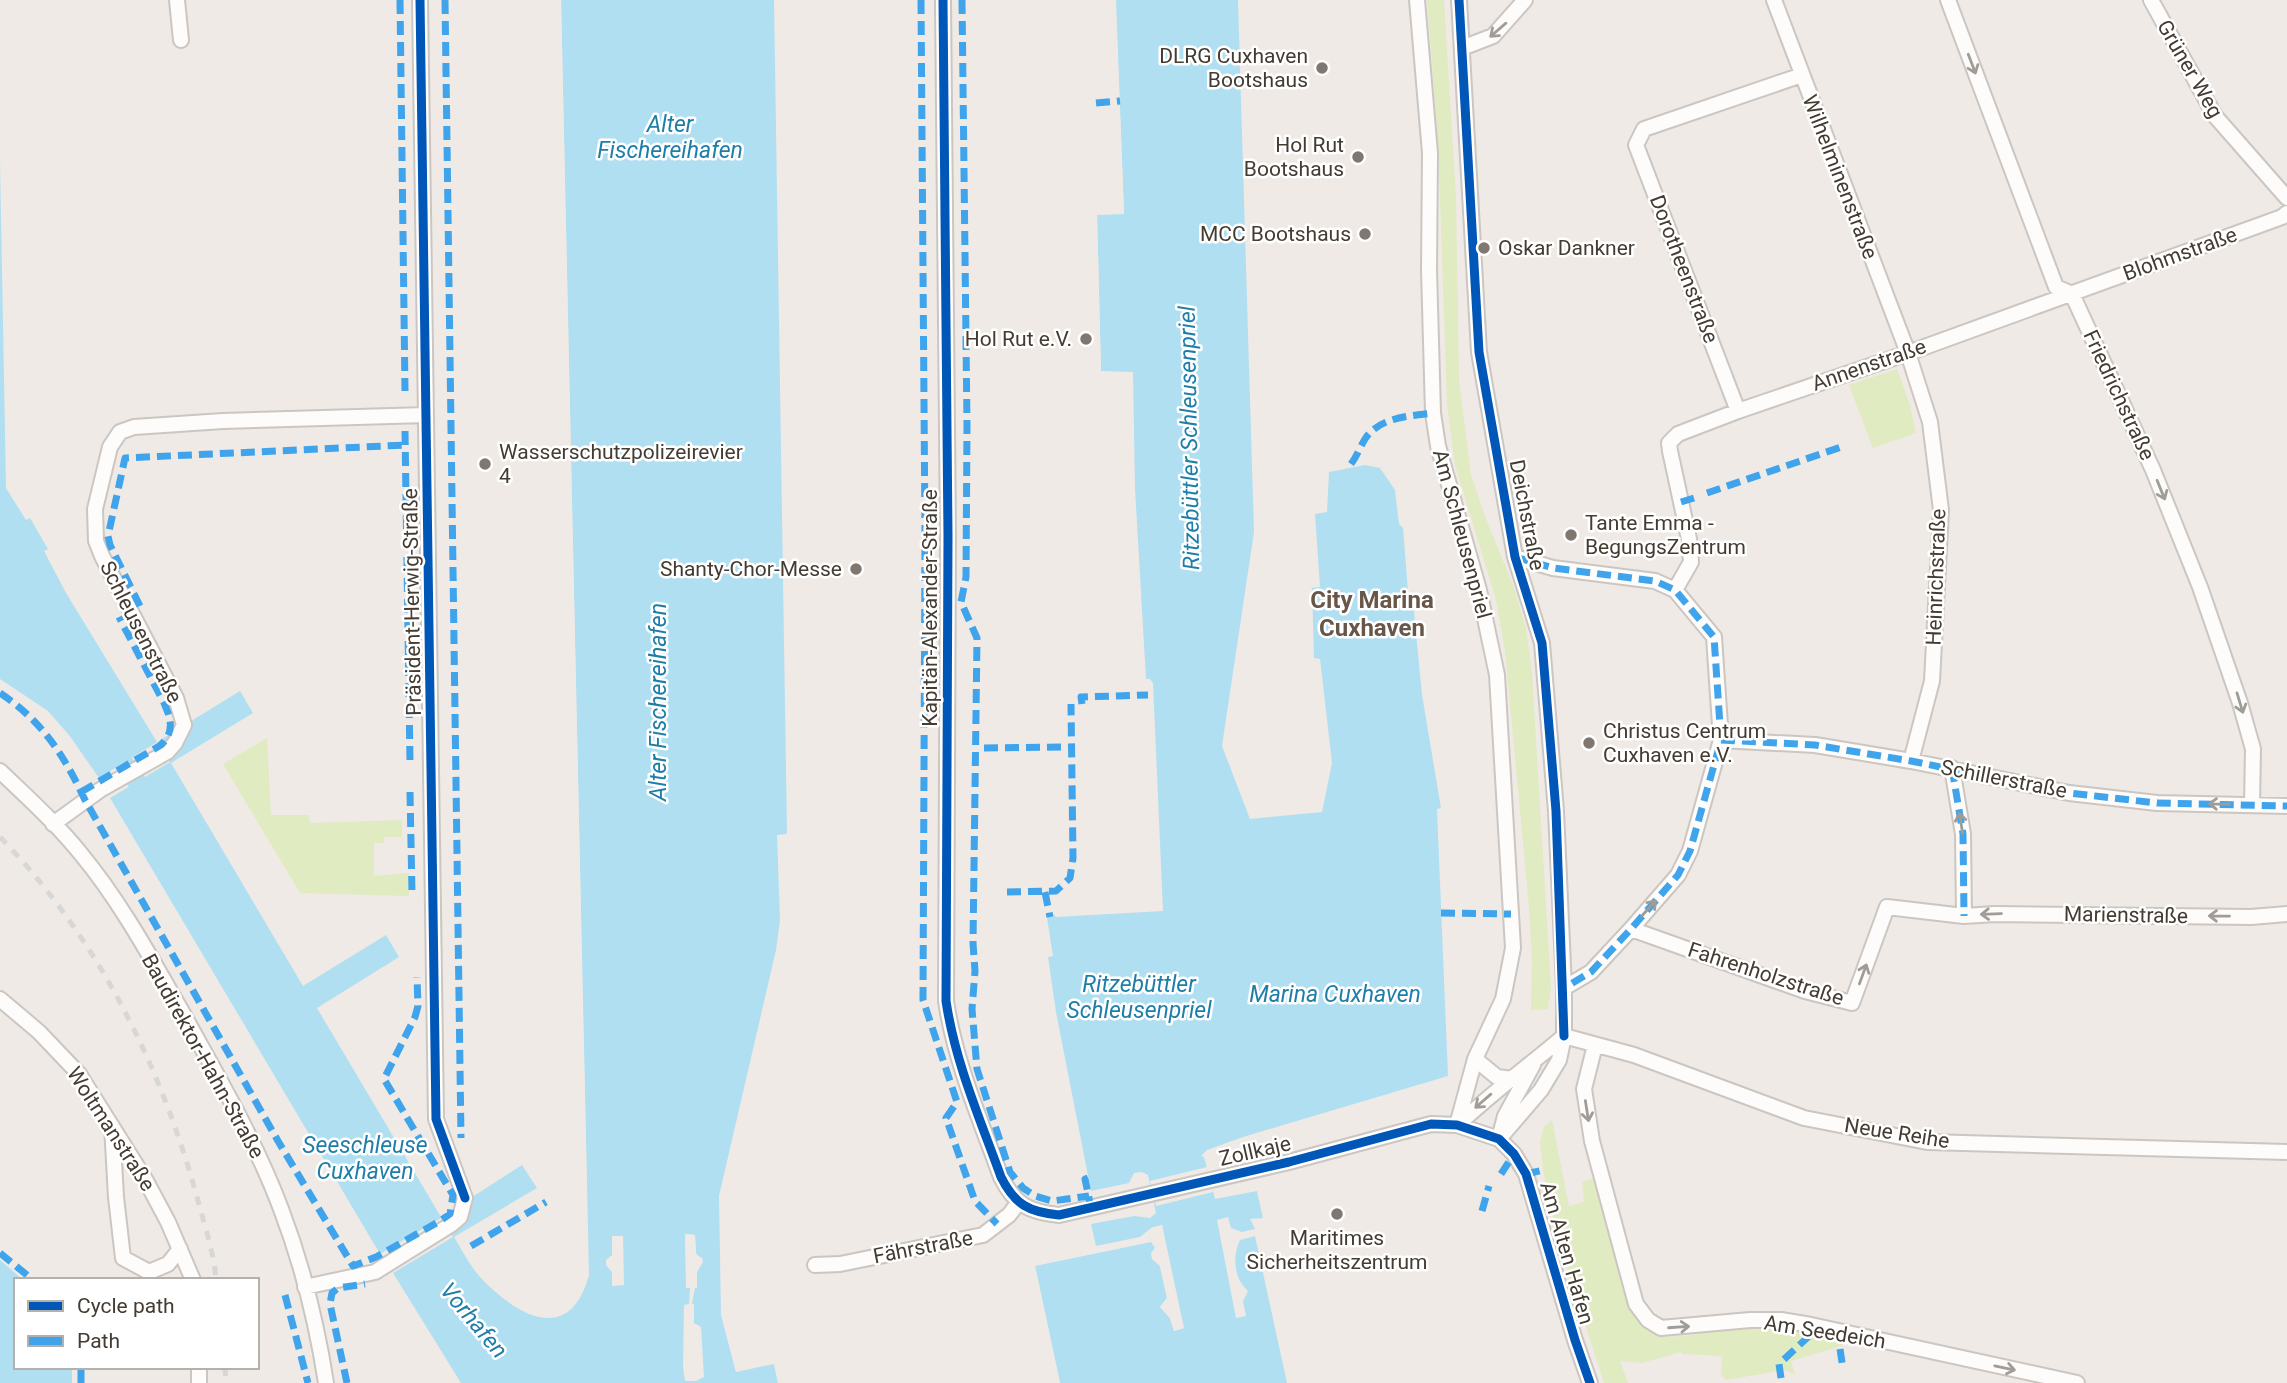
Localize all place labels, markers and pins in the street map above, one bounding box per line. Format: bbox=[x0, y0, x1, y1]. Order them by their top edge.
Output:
place label: DLRG Cuxhaven Bootshaus bbox=[1159, 44, 1308, 92]
marker: DLRG Cuxhaven Bootshaus bbox=[1314, 60, 1330, 76]
place label: Hol Rut Bootshaus bbox=[1244, 133, 1344, 181]
marker: Hol Rut Bootshaus bbox=[1350, 149, 1366, 165]
place label: MCC Bootshaus bbox=[1200, 222, 1351, 246]
marker: MCC Bootshaus bbox=[1357, 226, 1373, 242]
place label: Oskar Dankner bbox=[1498, 236, 1635, 260]
marker: Oskar Dankner bbox=[1476, 240, 1492, 256]
place label: Hol Rut e.V. bbox=[965, 327, 1072, 351]
marker: Hol Rut e.V. bbox=[1078, 331, 1094, 347]
place label: Wasserschutzpolizeirevier 4 bbox=[499, 440, 743, 488]
marker: Wasserschutzpolizeirevier 4 bbox=[477, 456, 493, 472]
place label: Tante Emma - BegungsZentrum bbox=[1585, 511, 1746, 559]
marker: Tante Emma - BegungsZentrum bbox=[1563, 527, 1579, 543]
place label: Shanty-Chor-Messe bbox=[660, 557, 842, 581]
marker: Shanty-Chor-Messe bbox=[848, 561, 864, 577]
place label: Christus Centrum Cuxhaven e.V. bbox=[1603, 719, 1766, 767]
marker: Christus Centrum Cuxhaven e.V. bbox=[1581, 735, 1597, 751]
marker: Maritimes Sicherheitszentrum bbox=[1329, 1206, 1345, 1222]
place label: Maritimes Sicherheitszentrum bbox=[1247, 1226, 1427, 1274]

